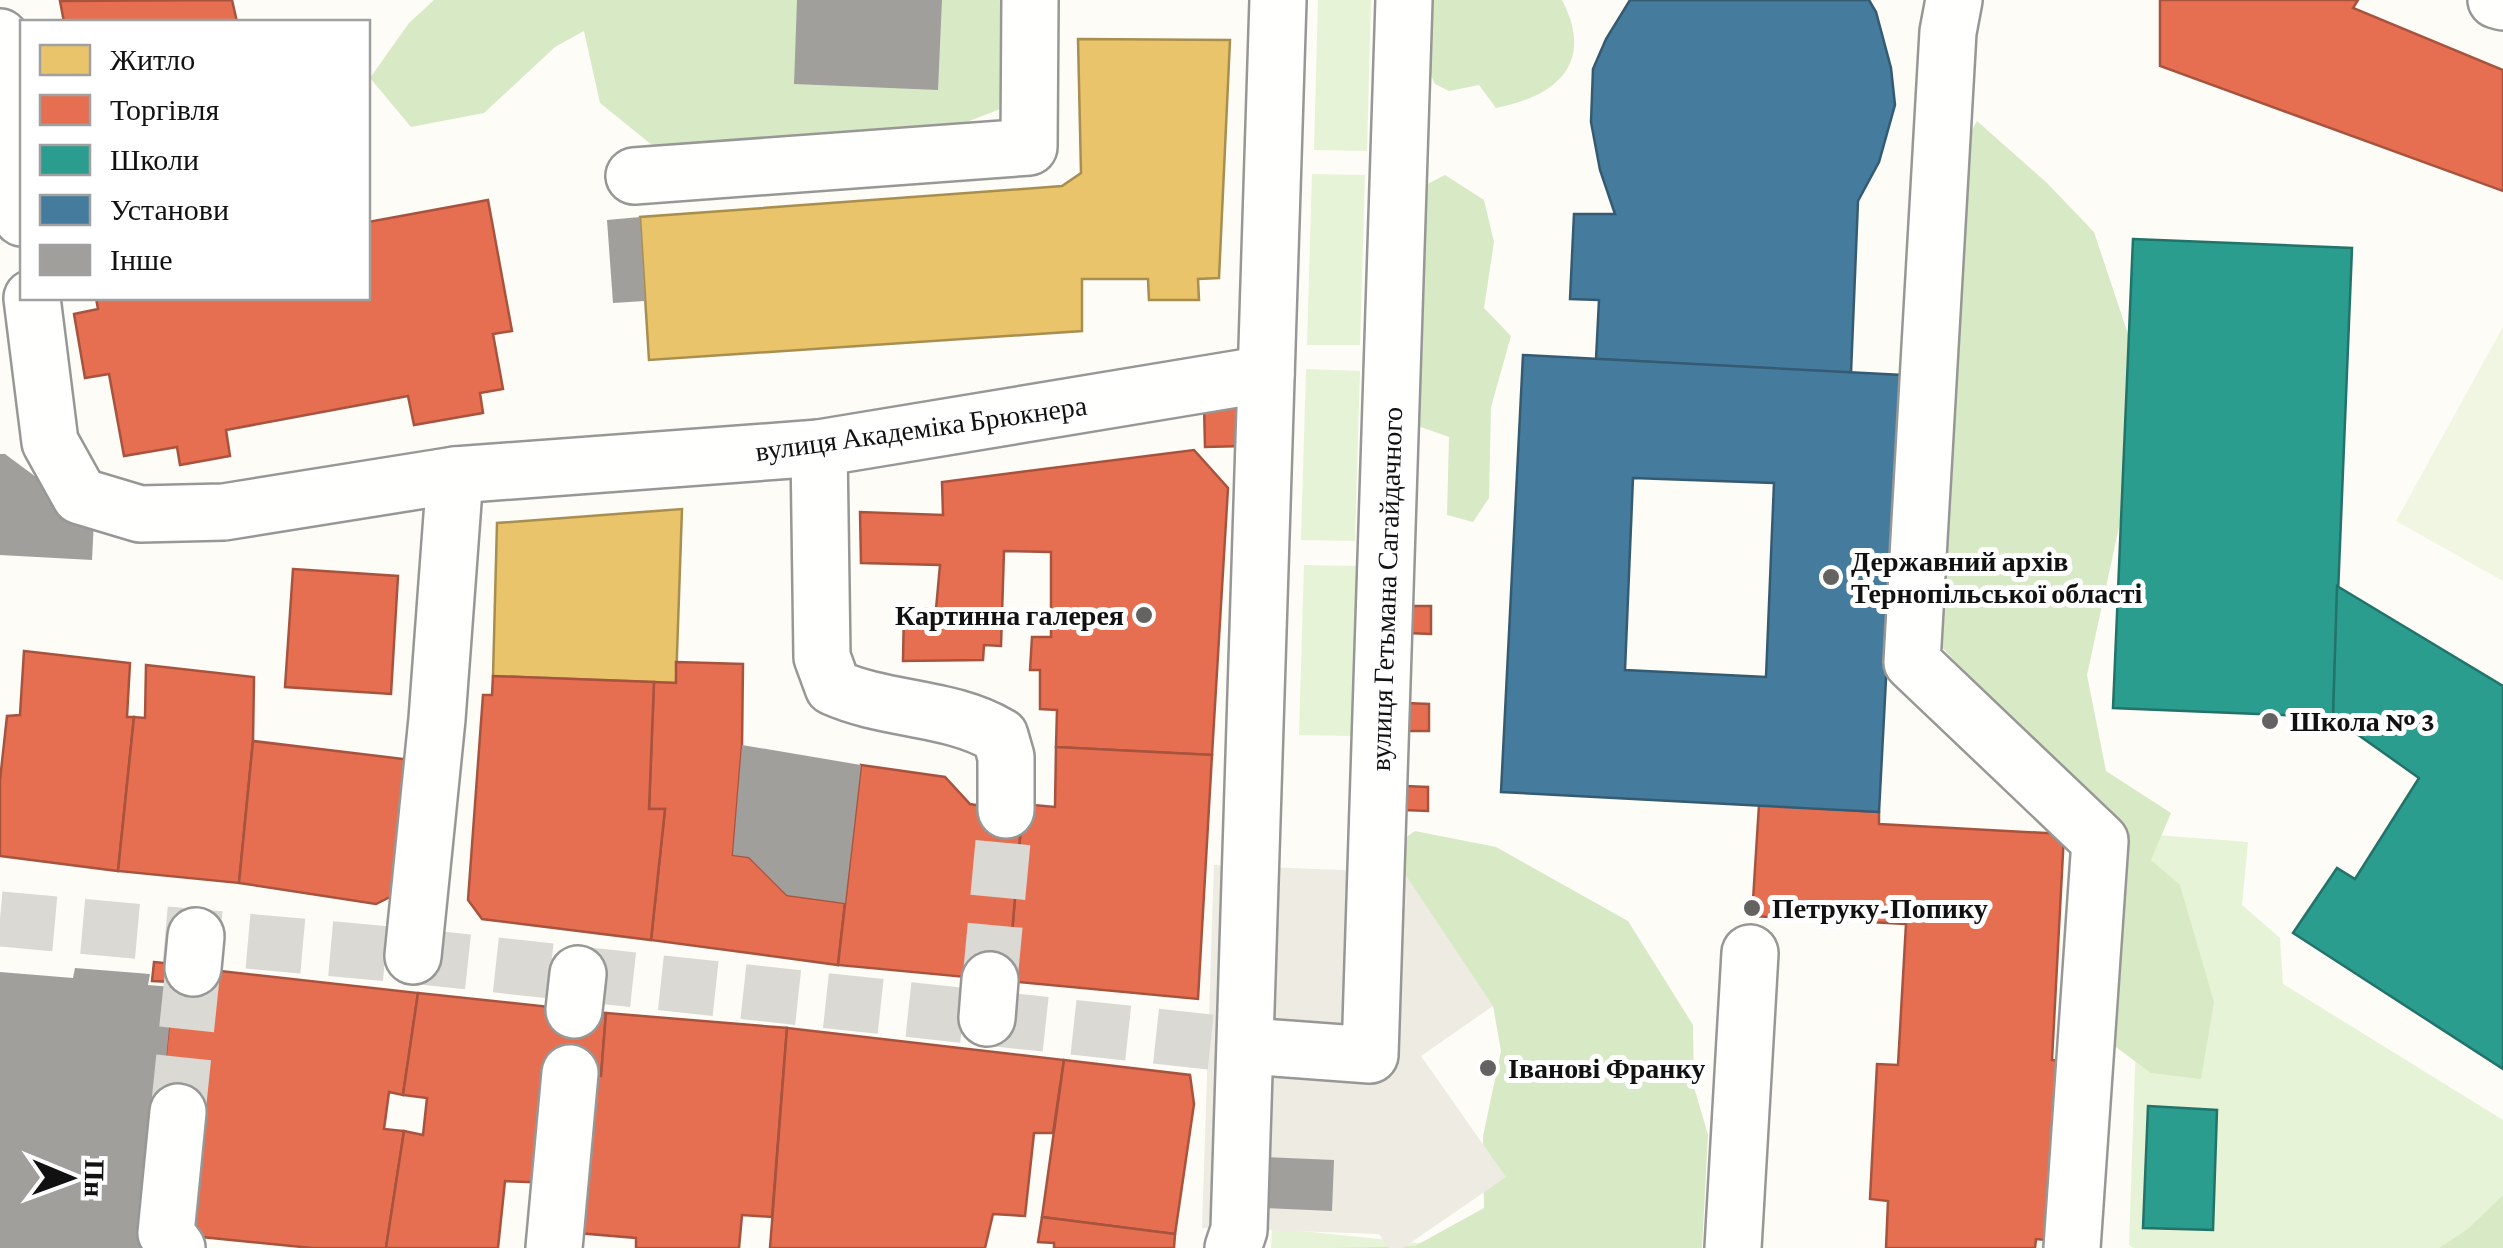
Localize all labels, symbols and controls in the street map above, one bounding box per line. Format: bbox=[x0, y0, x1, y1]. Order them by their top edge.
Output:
legend bbox=[20, 20, 370, 300]
text: Житло bbox=[110, 43, 195, 76]
text: Торгівля bbox=[110, 93, 219, 126]
text: Школи bbox=[110, 143, 199, 176]
text: Установи bbox=[110, 193, 229, 226]
text: Інше bbox=[110, 243, 172, 276]
street label: вулиця Академіка Брюкнера bbox=[753, 390, 1089, 467]
street label: вулиця Гетьмана Сагайдачного bbox=[1365, 406, 1408, 772]
place label: Державний архів Тернопільської області bbox=[1851, 546, 2143, 609]
marker: Державний архів Тернопільської області bbox=[1820, 566, 1842, 588]
place label: Картинна галерея bbox=[895, 600, 1124, 631]
marker: Картинна галерея bbox=[1133, 604, 1155, 626]
place label: Школа № 3 bbox=[2290, 706, 2435, 737]
marker: Школа № 3 bbox=[2259, 710, 2281, 732]
place label: Петруку-Попику bbox=[1772, 893, 1988, 924]
marker: Петруку-Попику bbox=[1741, 897, 1763, 919]
place label: Іванові Франку bbox=[1508, 1053, 1705, 1084]
marker: Іванові Франку bbox=[1477, 1057, 1499, 1079]
north arrow bbox=[20, 1128, 120, 1228]
text: Пн bbox=[79, 1159, 110, 1198]

